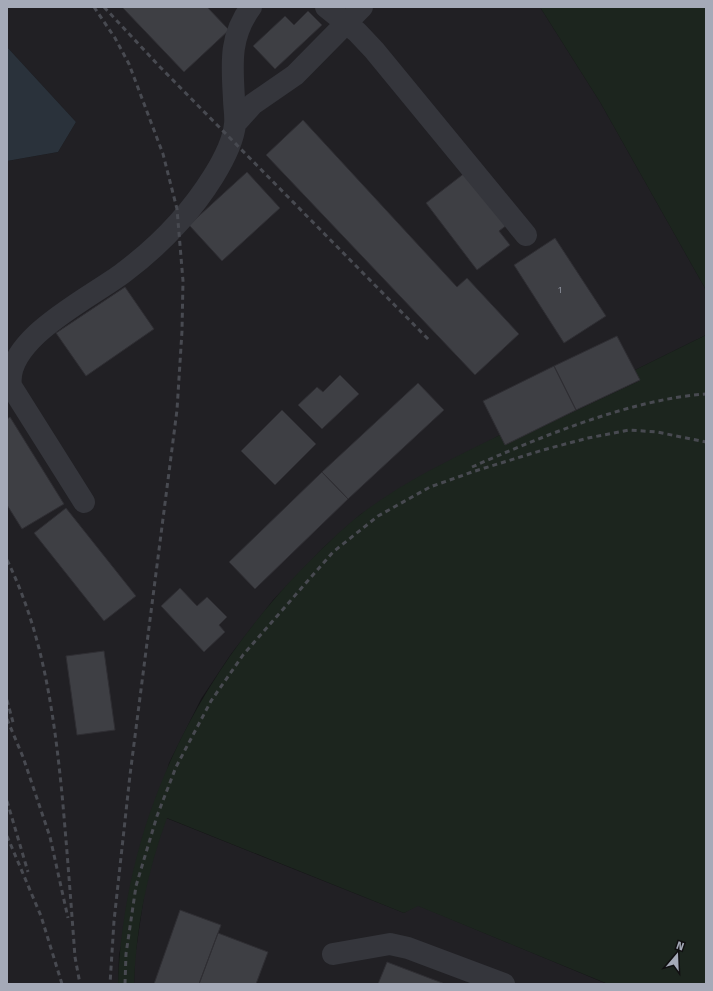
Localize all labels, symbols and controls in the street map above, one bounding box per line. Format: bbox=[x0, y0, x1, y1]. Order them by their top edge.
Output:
house number: 1 bbox=[558, 285, 562, 295]
north arrow bbox=[657, 935, 697, 975]
text: N bbox=[675, 939, 686, 953]

